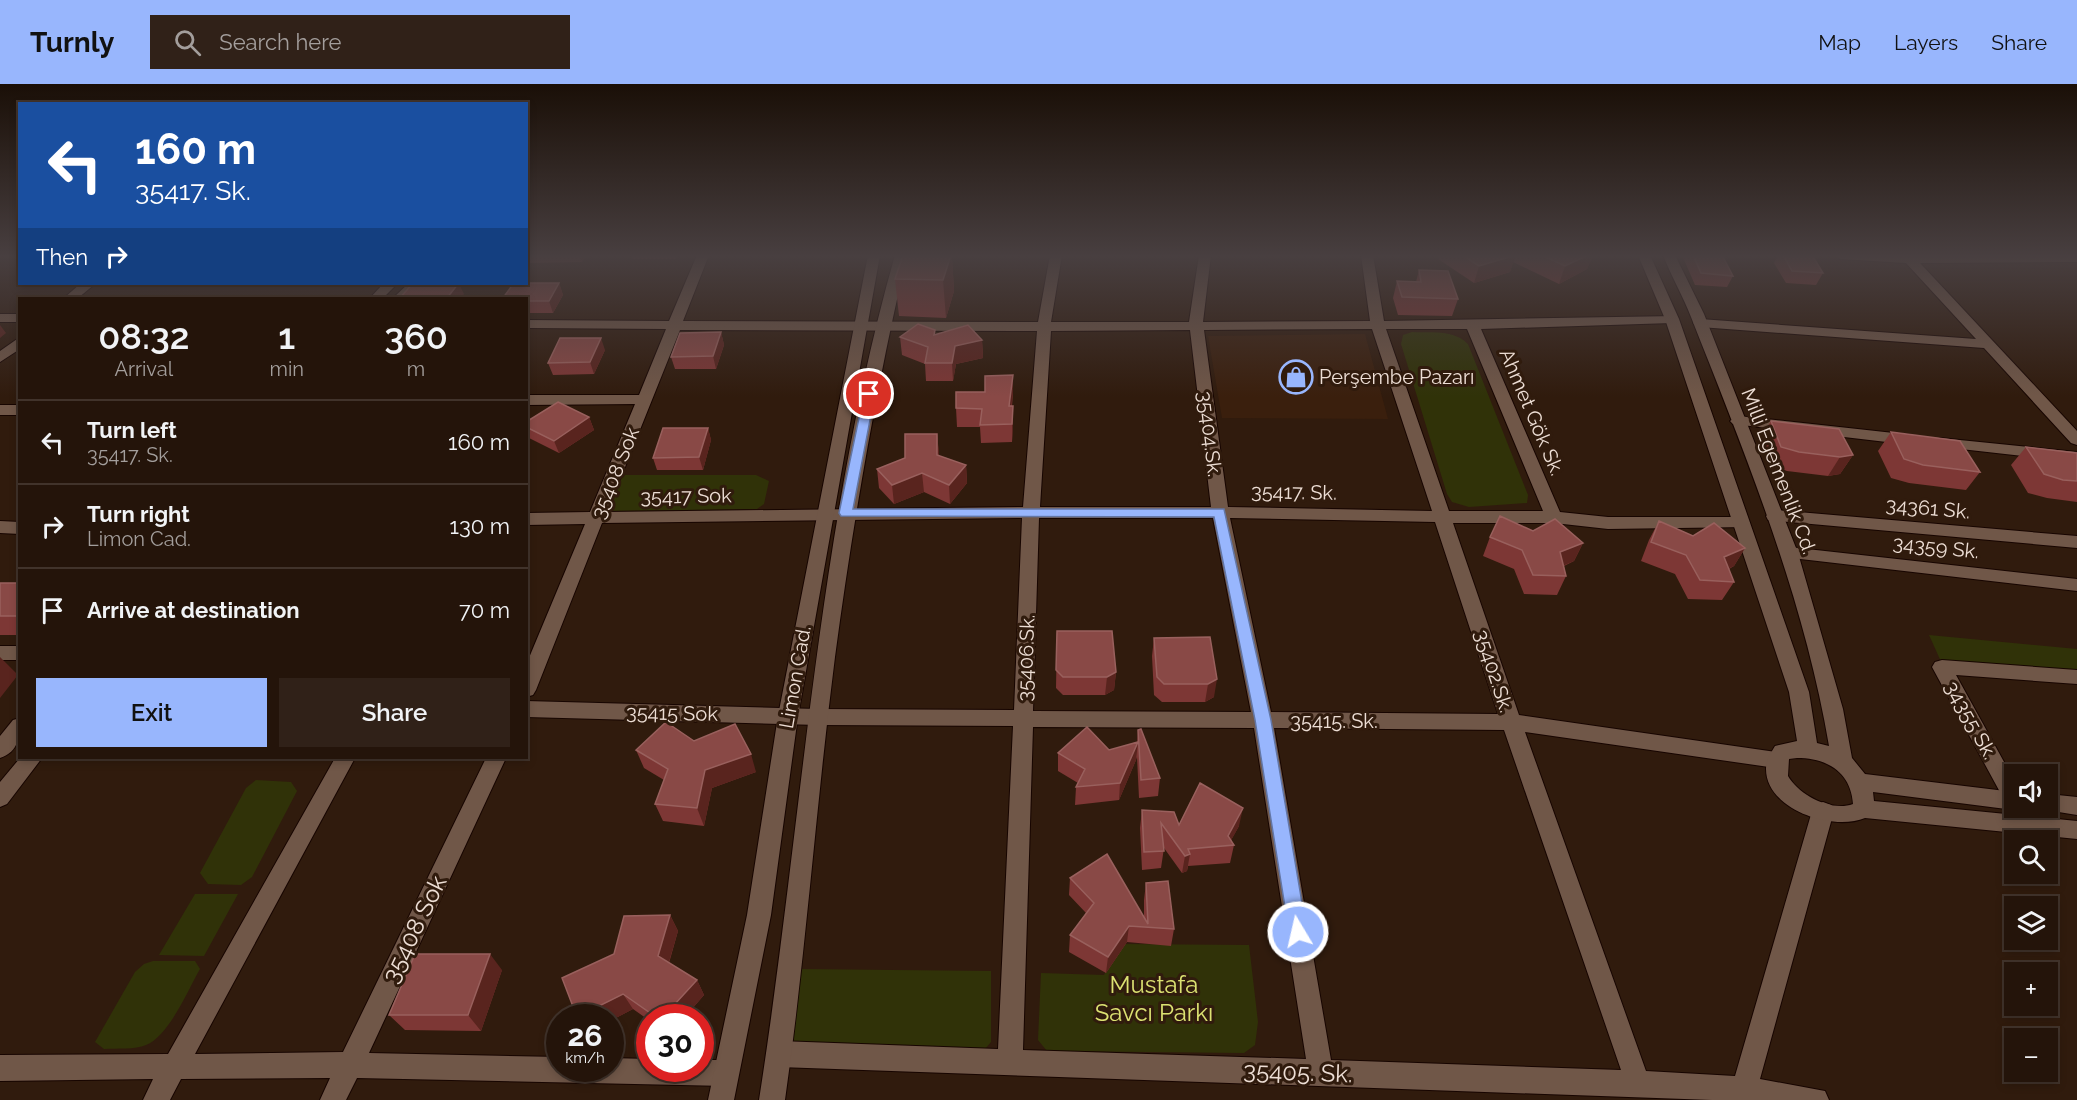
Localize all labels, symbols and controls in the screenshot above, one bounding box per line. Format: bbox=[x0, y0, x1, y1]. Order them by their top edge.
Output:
search box bbox=[150, 15, 570, 69]
text: Turnly bbox=[30, 26, 114, 59]
icon: search bbox=[171, 26, 204, 59]
text: Search here bbox=[219, 29, 341, 55]
text: Map bbox=[1818, 30, 1861, 55]
text: Layers bbox=[1894, 30, 1958, 55]
text: Share bbox=[1991, 30, 2047, 55]
text: 160 m bbox=[135, 125, 256, 174]
icon: left bbox=[36, 126, 114, 204]
text: 35417. Sk. bbox=[135, 175, 251, 206]
icon: right bbox=[100, 240, 133, 273]
text: Then bbox=[36, 244, 88, 270]
text: 08:32 bbox=[98, 315, 189, 357]
text: 1 bbox=[278, 315, 295, 357]
text: 360 bbox=[384, 315, 448, 357]
street label: Ahmet Gök Sk. bbox=[1494, 345, 1570, 479]
text: Arrival bbox=[114, 357, 173, 381]
text: min bbox=[270, 357, 304, 381]
text: m bbox=[407, 357, 425, 381]
shop icon: Perşembe Pazarı bbox=[1278, 359, 1314, 395]
place label: Perşembe Pazarı bbox=[1319, 365, 1474, 389]
pin bbox=[843, 368, 894, 419]
icon: arrive bbox=[852, 377, 885, 410]
street label: Milli Egemenlik Cd. bbox=[1736, 385, 1822, 557]
street label: 35404.Sk. bbox=[1193, 390, 1227, 478]
text: Turn left bbox=[87, 417, 177, 443]
street label: 35408 Sok bbox=[586, 423, 644, 522]
icon: left bbox=[36, 426, 69, 459]
text: 160 m bbox=[448, 429, 510, 455]
text: 35417. Sk. bbox=[87, 443, 173, 467]
street label: 35417. Sk. bbox=[1251, 479, 1337, 505]
street label: 35417 Sok bbox=[640, 483, 732, 509]
street label: 34361 Sk. bbox=[1885, 492, 1971, 524]
text: Turn right bbox=[87, 501, 190, 527]
icon: right bbox=[36, 510, 69, 543]
text: 130 m bbox=[450, 513, 510, 539]
text: Limon Cad. bbox=[87, 527, 191, 551]
street label: 34359 Sk. bbox=[1892, 531, 1980, 563]
icon: arrive bbox=[36, 594, 69, 627]
text: Arrive at destination bbox=[87, 597, 300, 623]
text: 70 m bbox=[459, 597, 510, 623]
street label: 35406.Sk. bbox=[1012, 614, 1040, 702]
street label: Limon Cad. bbox=[774, 624, 816, 730]
street label: 35402.Sk. bbox=[1469, 627, 1519, 715]
street label: 34355 Sk. bbox=[1940, 677, 2002, 763]
button: Exit bbox=[36, 678, 267, 747]
button: Share bbox=[279, 678, 510, 747]
street label: 35415 Sok bbox=[626, 700, 718, 726]
street label: 35415. Sk. bbox=[1290, 709, 1378, 733]
map controls bbox=[2004, 764, 2058, 1082]
button: sound bbox=[2004, 764, 2058, 818]
button: search bbox=[2004, 830, 2058, 884]
street label: 35408 Sok bbox=[376, 870, 452, 987]
button: layers bbox=[2004, 896, 2058, 950]
position arrow bbox=[1266, 900, 1330, 964]
button: + bbox=[2004, 962, 2058, 1016]
park label: Mustafa Savcı Parkı bbox=[1095, 970, 1213, 1027]
speed limit sign: 30 bbox=[636, 1004, 714, 1082]
text: 26 bbox=[567, 1018, 603, 1053]
button: − bbox=[2004, 1028, 2058, 1082]
text: km/h bbox=[565, 1049, 605, 1067]
street label: 35405. Sk. bbox=[1243, 1056, 1353, 1088]

